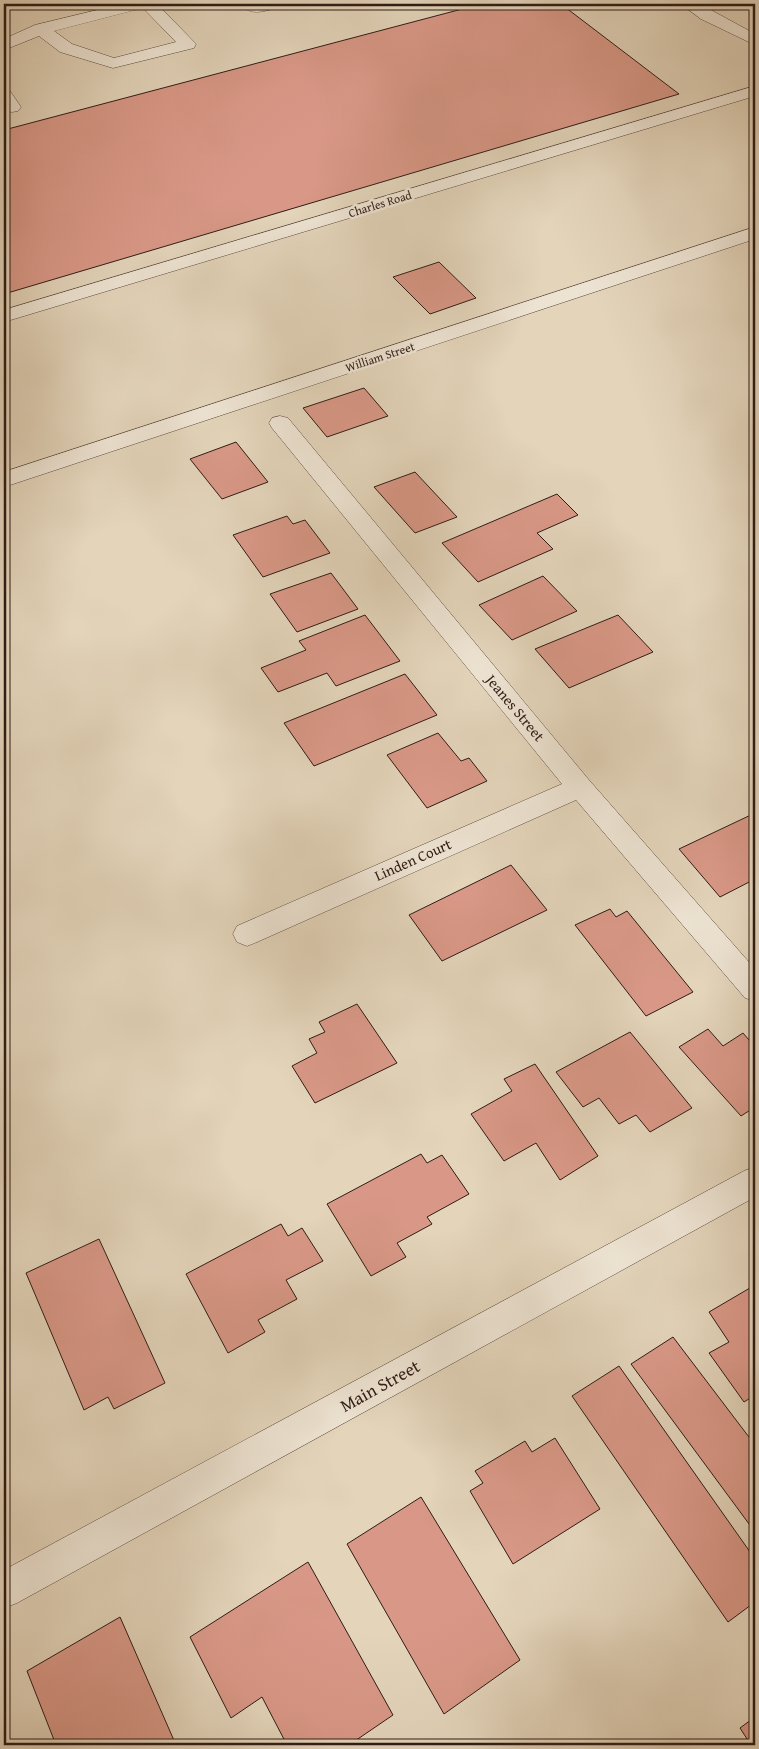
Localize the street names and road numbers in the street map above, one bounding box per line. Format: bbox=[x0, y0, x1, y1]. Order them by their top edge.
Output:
street label: Charles Road bbox=[346, 186, 414, 221]
street label: William Street bbox=[343, 337, 418, 376]
street label: Jeanes Street bbox=[480, 668, 550, 746]
street label: Linden Court bbox=[371, 833, 455, 886]
street label: Main Street bbox=[335, 1352, 425, 1419]

